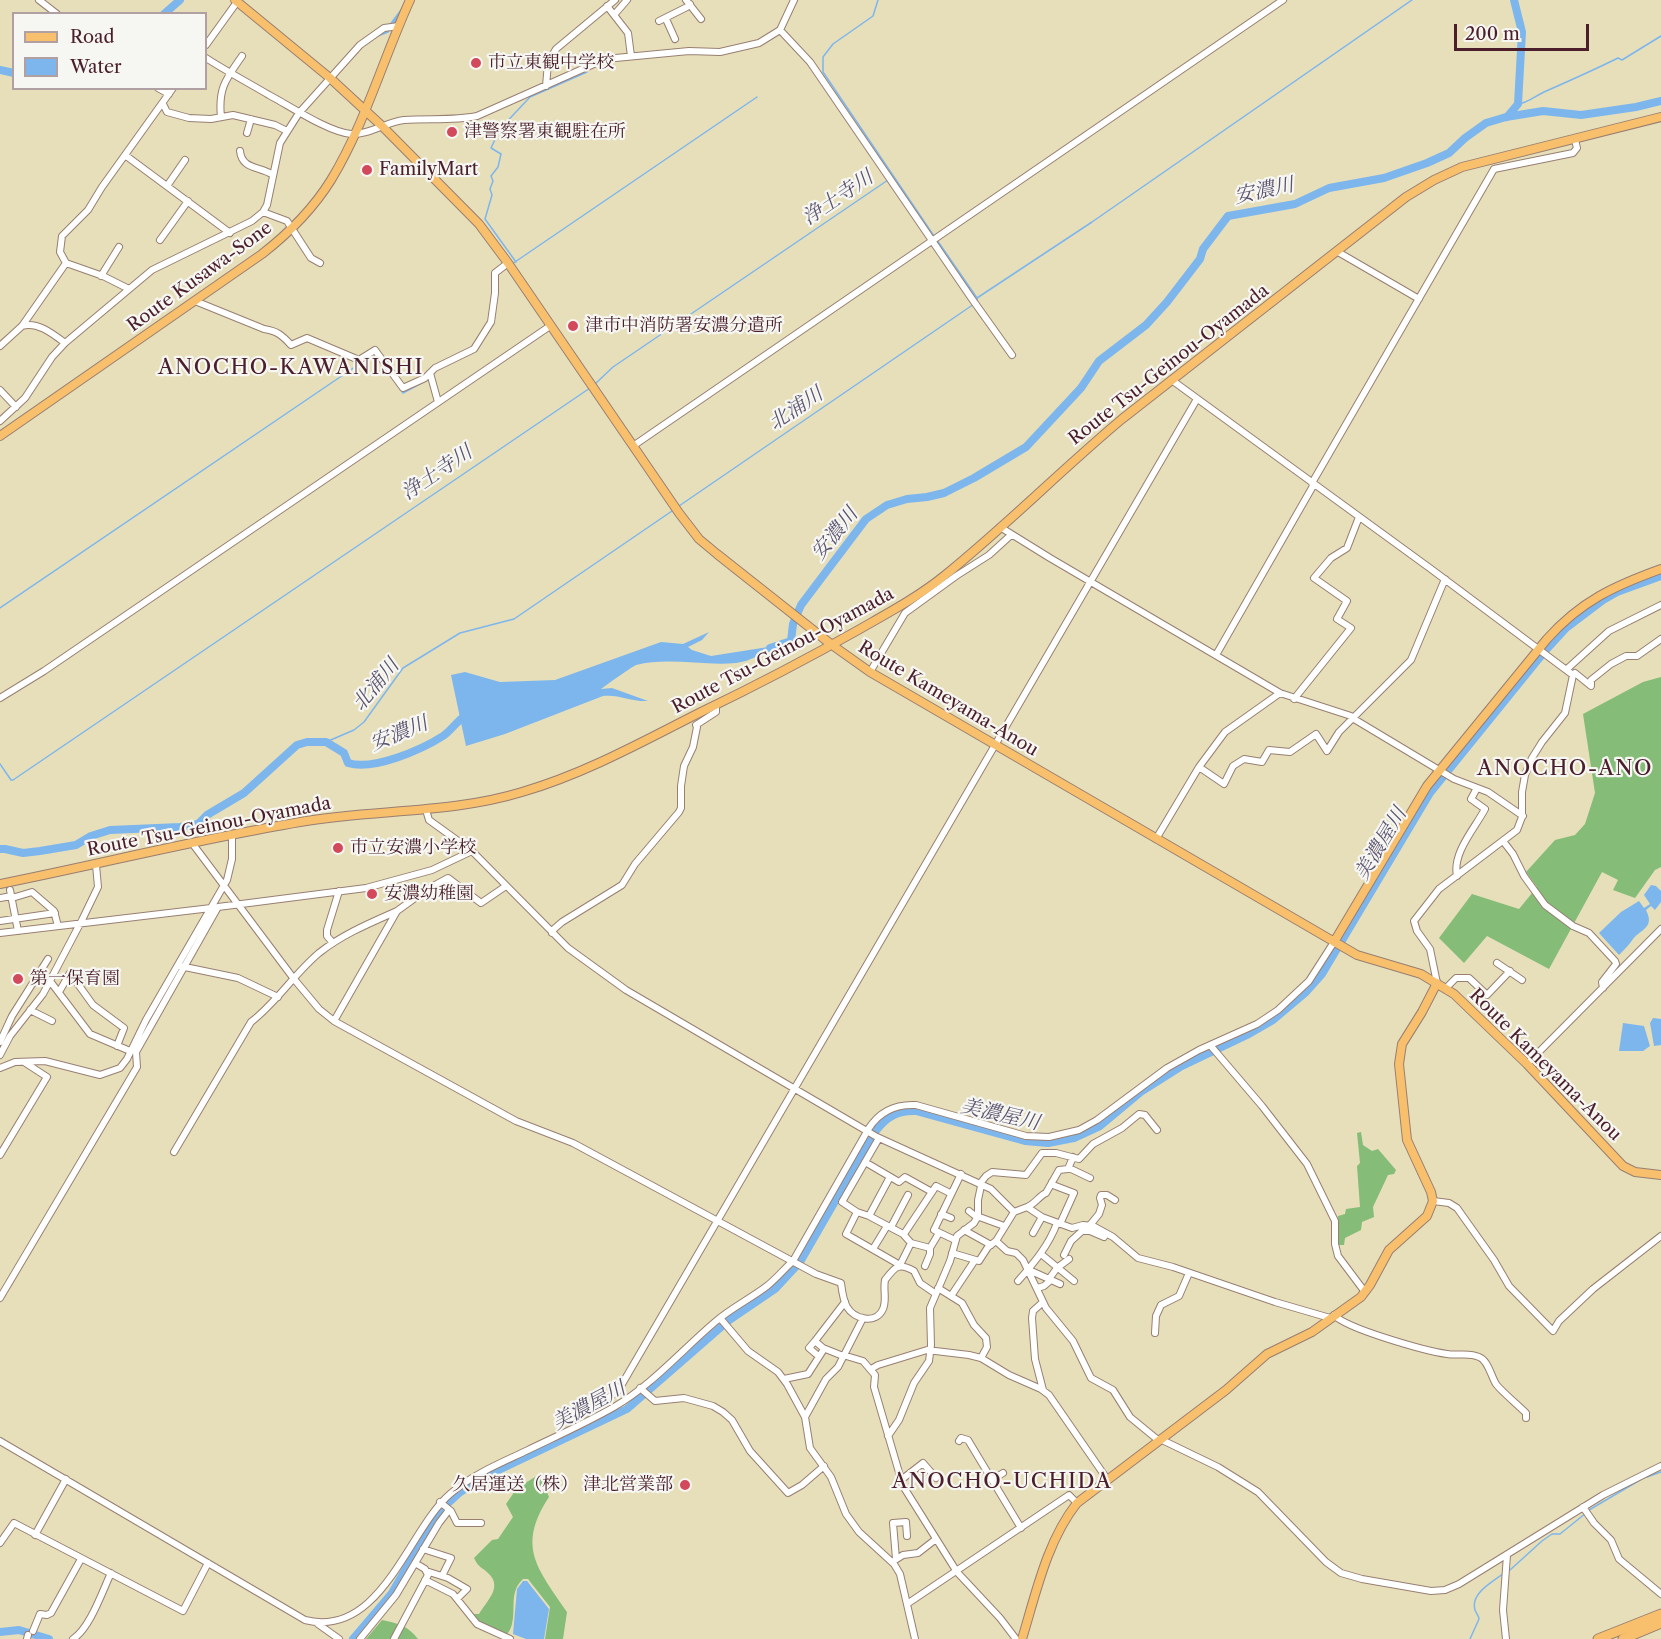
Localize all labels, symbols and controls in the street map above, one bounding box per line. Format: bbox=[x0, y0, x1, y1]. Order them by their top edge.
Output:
legend bbox=[12, 12, 207, 90]
scale bar bbox=[1457, 12, 1592, 50]
text: 200 m bbox=[1465, 23, 1520, 45]
text: Road bbox=[70, 26, 115, 48]
place label: 市立東観中学校 bbox=[488, 52, 614, 74]
text: Water bbox=[70, 56, 122, 78]
marker: 市立東観中学校 bbox=[469, 56, 483, 70]
place label: 津警察署東観駐在所 bbox=[464, 121, 626, 143]
marker: 津警察署東観駐在所 bbox=[445, 125, 459, 139]
place label: FamilyMart bbox=[379, 159, 478, 181]
marker: FamilyMart bbox=[360, 163, 374, 177]
water label: 浄土寺川 bbox=[798, 166, 878, 230]
water label: 安濃川 bbox=[1232, 173, 1296, 209]
street label: Route Kusawa-Sone bbox=[123, 217, 277, 337]
street label: Route Tsu-Geinou-Oyamada bbox=[1065, 280, 1273, 450]
place label: 津市中消防署安濃分遣所 bbox=[585, 315, 783, 337]
marker: 津市中消防署安濃分遣所 bbox=[566, 319, 580, 333]
district label: ANOCHO-KAWANISHI bbox=[158, 355, 424, 381]
water label: 北浦川 bbox=[764, 382, 828, 436]
water label: 浄土寺川 bbox=[397, 441, 477, 505]
water label: 安濃川 bbox=[807, 503, 863, 565]
street label: Route Tsu-Geinou-Oyamada bbox=[668, 583, 898, 719]
street label: Route Kameyama-Anou bbox=[854, 637, 1042, 761]
water label: 北浦川 bbox=[348, 654, 404, 716]
water label: 安濃川 bbox=[367, 712, 431, 756]
district label: ANOCHO-ANO bbox=[1477, 756, 1653, 782]
street label: Route Tsu-Geinou-Oyamada bbox=[85, 793, 333, 861]
water label: 美濃屋川 bbox=[1350, 804, 1412, 884]
place label: 市立安濃小学校 bbox=[350, 837, 476, 859]
marker: 市立安濃小学校 bbox=[331, 841, 345, 855]
place label: 安濃幼稚園 bbox=[384, 883, 474, 905]
marker: 安濃幼稚園 bbox=[365, 887, 379, 901]
place label: 第一保育園 bbox=[30, 968, 120, 990]
marker: 第一保育園 bbox=[11, 972, 25, 986]
street label: Route Kameyama-Anou bbox=[1464, 984, 1626, 1146]
water label: 美濃屋川 bbox=[958, 1094, 1042, 1136]
water label: 美濃屋川 bbox=[548, 1377, 630, 1435]
district label: ANOCHO-UCHIDA bbox=[892, 1469, 1112, 1495]
place label: 久居運送（株） 津北営業部 bbox=[452, 1474, 673, 1496]
marker: 久居運送（株） 津北営業部 bbox=[678, 1478, 692, 1492]

